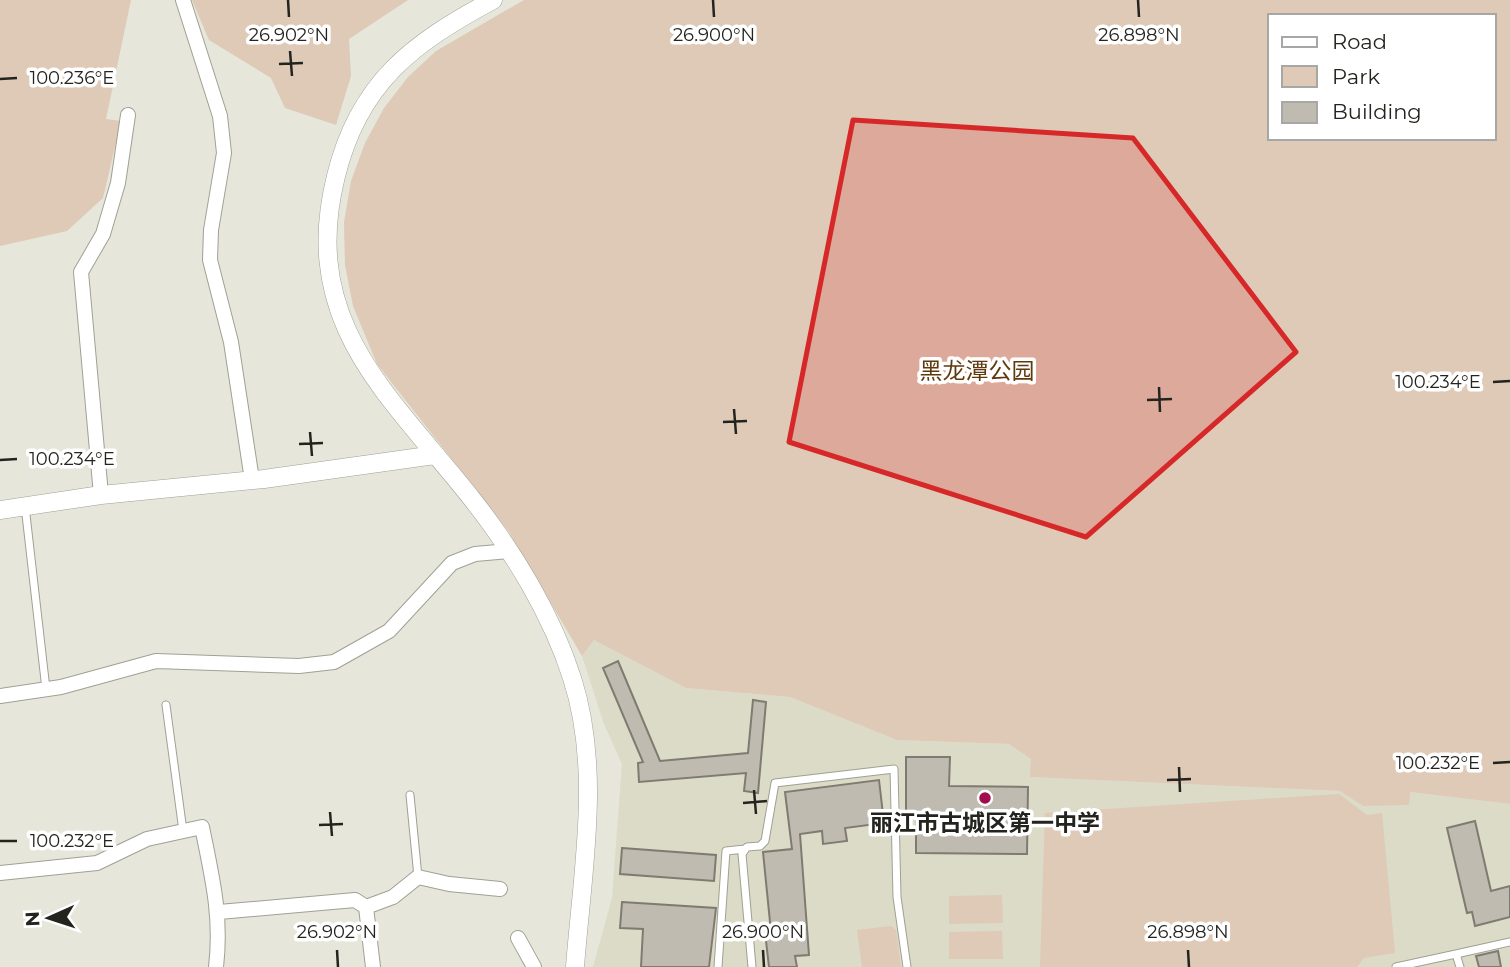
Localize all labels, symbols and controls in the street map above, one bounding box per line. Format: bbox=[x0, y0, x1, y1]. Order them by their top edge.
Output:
legend bbox=[1268, 14, 1496, 140]
text: 26.902°N bbox=[249, 24, 329, 46]
text: 26.900°N bbox=[673, 24, 755, 46]
text: 26.898°N bbox=[1098, 24, 1180, 46]
text: Road bbox=[1332, 29, 1387, 54]
text: Park bbox=[1332, 64, 1380, 89]
text: 100.236°E bbox=[30, 67, 114, 89]
text: Building bbox=[1332, 99, 1422, 124]
park label: 黑龙潭公园 bbox=[920, 357, 1035, 385]
text: 100.234°E bbox=[1395, 371, 1481, 393]
text: 100.234°E bbox=[29, 448, 115, 470]
text: 100.232°E bbox=[1396, 752, 1480, 774]
marker: 丽江市古城区第一中学 bbox=[977, 790, 993, 806]
place label: 丽江市古城区第一中学 bbox=[870, 809, 1100, 837]
text: 100.232°E bbox=[30, 830, 114, 852]
north arrow bbox=[14, 883, 84, 953]
text: N bbox=[21, 911, 44, 927]
text: 26.902°N bbox=[297, 921, 377, 943]
text: 26.900°N bbox=[722, 921, 804, 943]
text: 26.898°N bbox=[1147, 921, 1229, 943]

